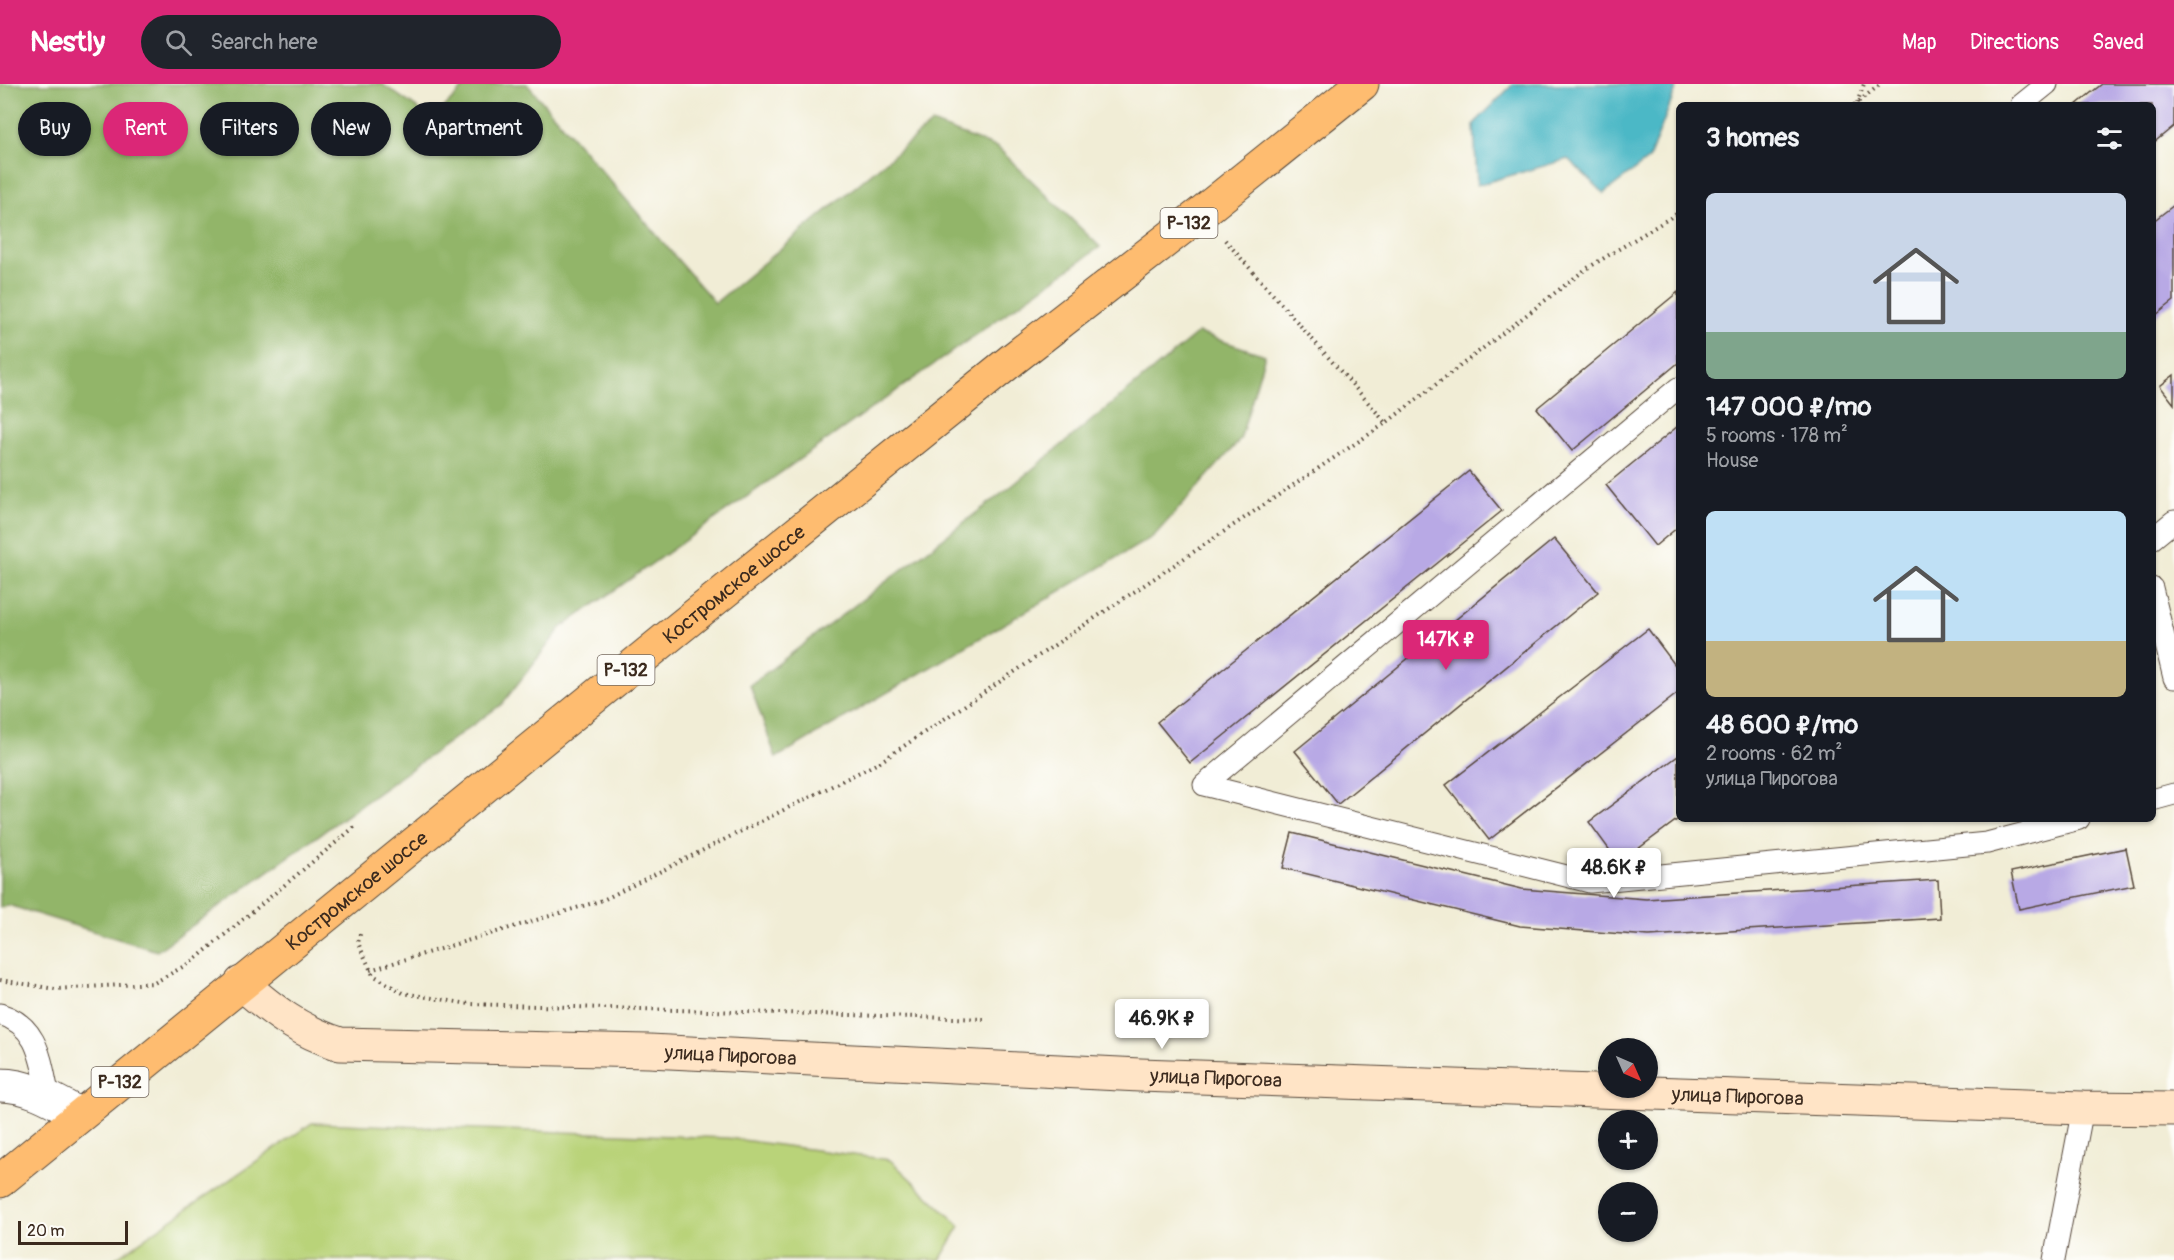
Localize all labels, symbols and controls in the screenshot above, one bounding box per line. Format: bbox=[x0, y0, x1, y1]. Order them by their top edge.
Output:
search box bbox=[141, 15, 561, 69]
text: Nestly bbox=[30, 25, 105, 60]
icon: search bbox=[162, 26, 195, 59]
text: Search here bbox=[210, 28, 318, 56]
text: Map bbox=[1902, 29, 1937, 56]
text: Directions bbox=[1970, 29, 2059, 56]
text: Saved bbox=[2092, 29, 2144, 56]
chip: Buy bbox=[18, 102, 91, 156]
chip: Rent bbox=[103, 102, 188, 156]
chip: Filters bbox=[200, 102, 299, 156]
chip: New bbox=[311, 102, 391, 156]
chip: Apartment bbox=[403, 102, 543, 156]
text: 3 homes bbox=[1706, 122, 1799, 154]
icon: filters bbox=[2093, 122, 2126, 155]
road number: Р-132 bbox=[1160, 208, 1218, 238]
icon: home bbox=[1862, 232, 1970, 340]
text: 147 000 ₽/mo bbox=[1706, 391, 1872, 423]
text: 5 rooms · 178 m² bbox=[1706, 423, 1848, 448]
text: House bbox=[1706, 448, 1758, 473]
street label: Костромское шоссе bbox=[658, 519, 811, 649]
icon: home bbox=[1862, 550, 1970, 658]
pin: 147K ₽ bbox=[1397, 620, 1495, 671]
text: 147K ₽ bbox=[1417, 627, 1475, 652]
road number: Р-132 bbox=[598, 655, 654, 685]
text: 48 600 ₽/mo bbox=[1706, 709, 1858, 741]
text: 2 rooms · 62 m² bbox=[1706, 741, 1842, 766]
text: улица Пирогова bbox=[1706, 766, 1838, 791]
street label: Костромское шоссе bbox=[281, 826, 433, 956]
pin: 48.6K ₽ bbox=[1559, 848, 1669, 899]
text: 48.6K ₽ bbox=[1581, 855, 1647, 880]
pin: 46.9K ₽ bbox=[1107, 999, 1217, 1050]
text: 46.9K ₽ bbox=[1129, 1006, 1195, 1031]
north arrow bbox=[1598, 1038, 1658, 1098]
map controls bbox=[1598, 1038, 1658, 1242]
street label: улица Пирогова bbox=[663, 1040, 797, 1071]
street label: улица Пирогова bbox=[1149, 1063, 1282, 1093]
road number: Р-132 bbox=[92, 1067, 148, 1097]
street label: улица Пирогова bbox=[1670, 1082, 1804, 1111]
button: + bbox=[1598, 1110, 1658, 1170]
button: − bbox=[1598, 1182, 1658, 1242]
scale bar bbox=[18, 1218, 128, 1246]
text: 20 m bbox=[27, 1221, 65, 1241]

